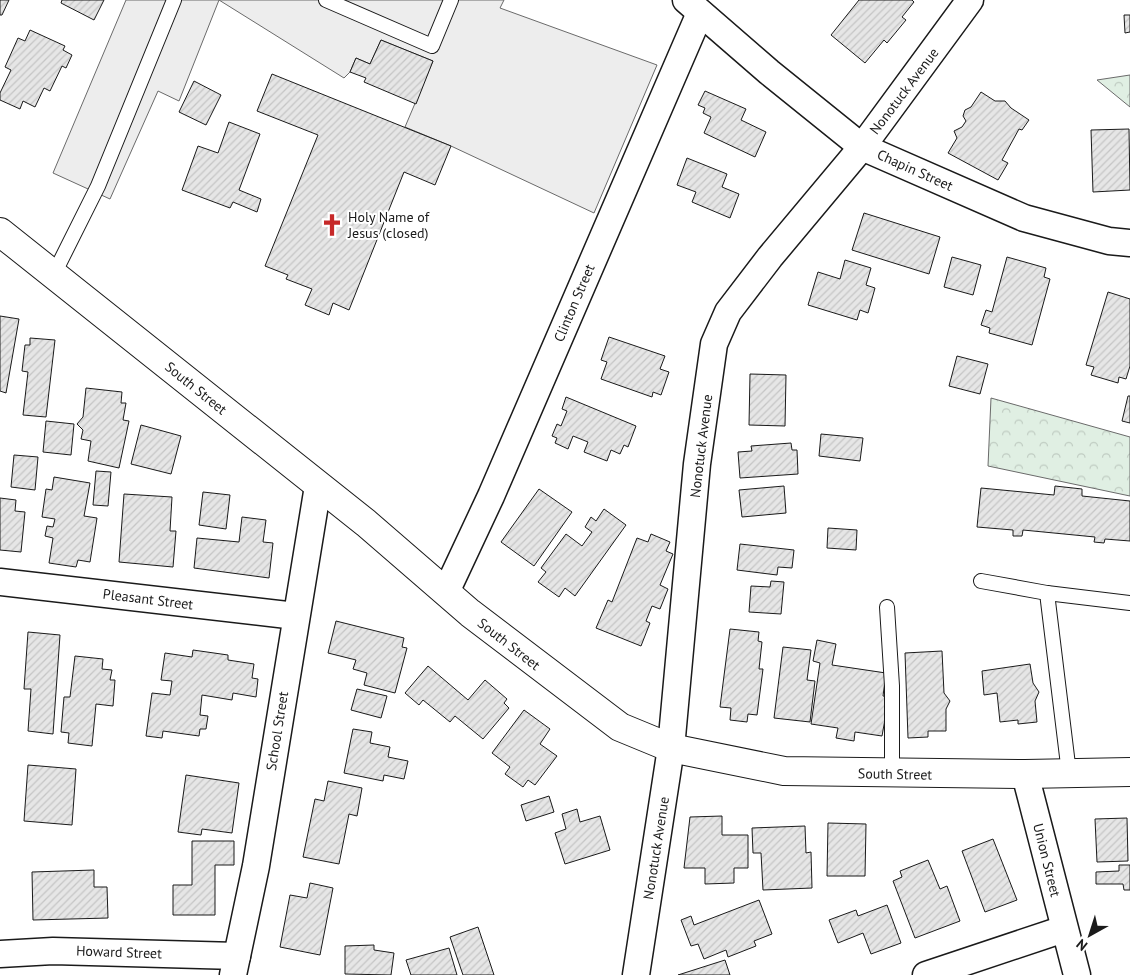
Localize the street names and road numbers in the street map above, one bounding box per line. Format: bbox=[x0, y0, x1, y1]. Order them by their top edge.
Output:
street label: Nonotuck Avenue bbox=[866, 44, 942, 138]
street label: Chapin Street bbox=[874, 145, 956, 195]
street label: Clinton Street bbox=[550, 261, 599, 345]
street label: South Street bbox=[161, 358, 231, 419]
street label: Nonotuck Avenue bbox=[686, 393, 716, 499]
street label: Pleasant Street bbox=[102, 585, 194, 613]
street label: South Street bbox=[474, 614, 544, 674]
street label: School Street bbox=[262, 690, 292, 772]
street label: South Street bbox=[858, 764, 933, 784]
street label: Nonotuck Avenue bbox=[639, 795, 673, 901]
street label: Union Street bbox=[1029, 821, 1065, 899]
street label: Howard Street bbox=[76, 942, 162, 963]

